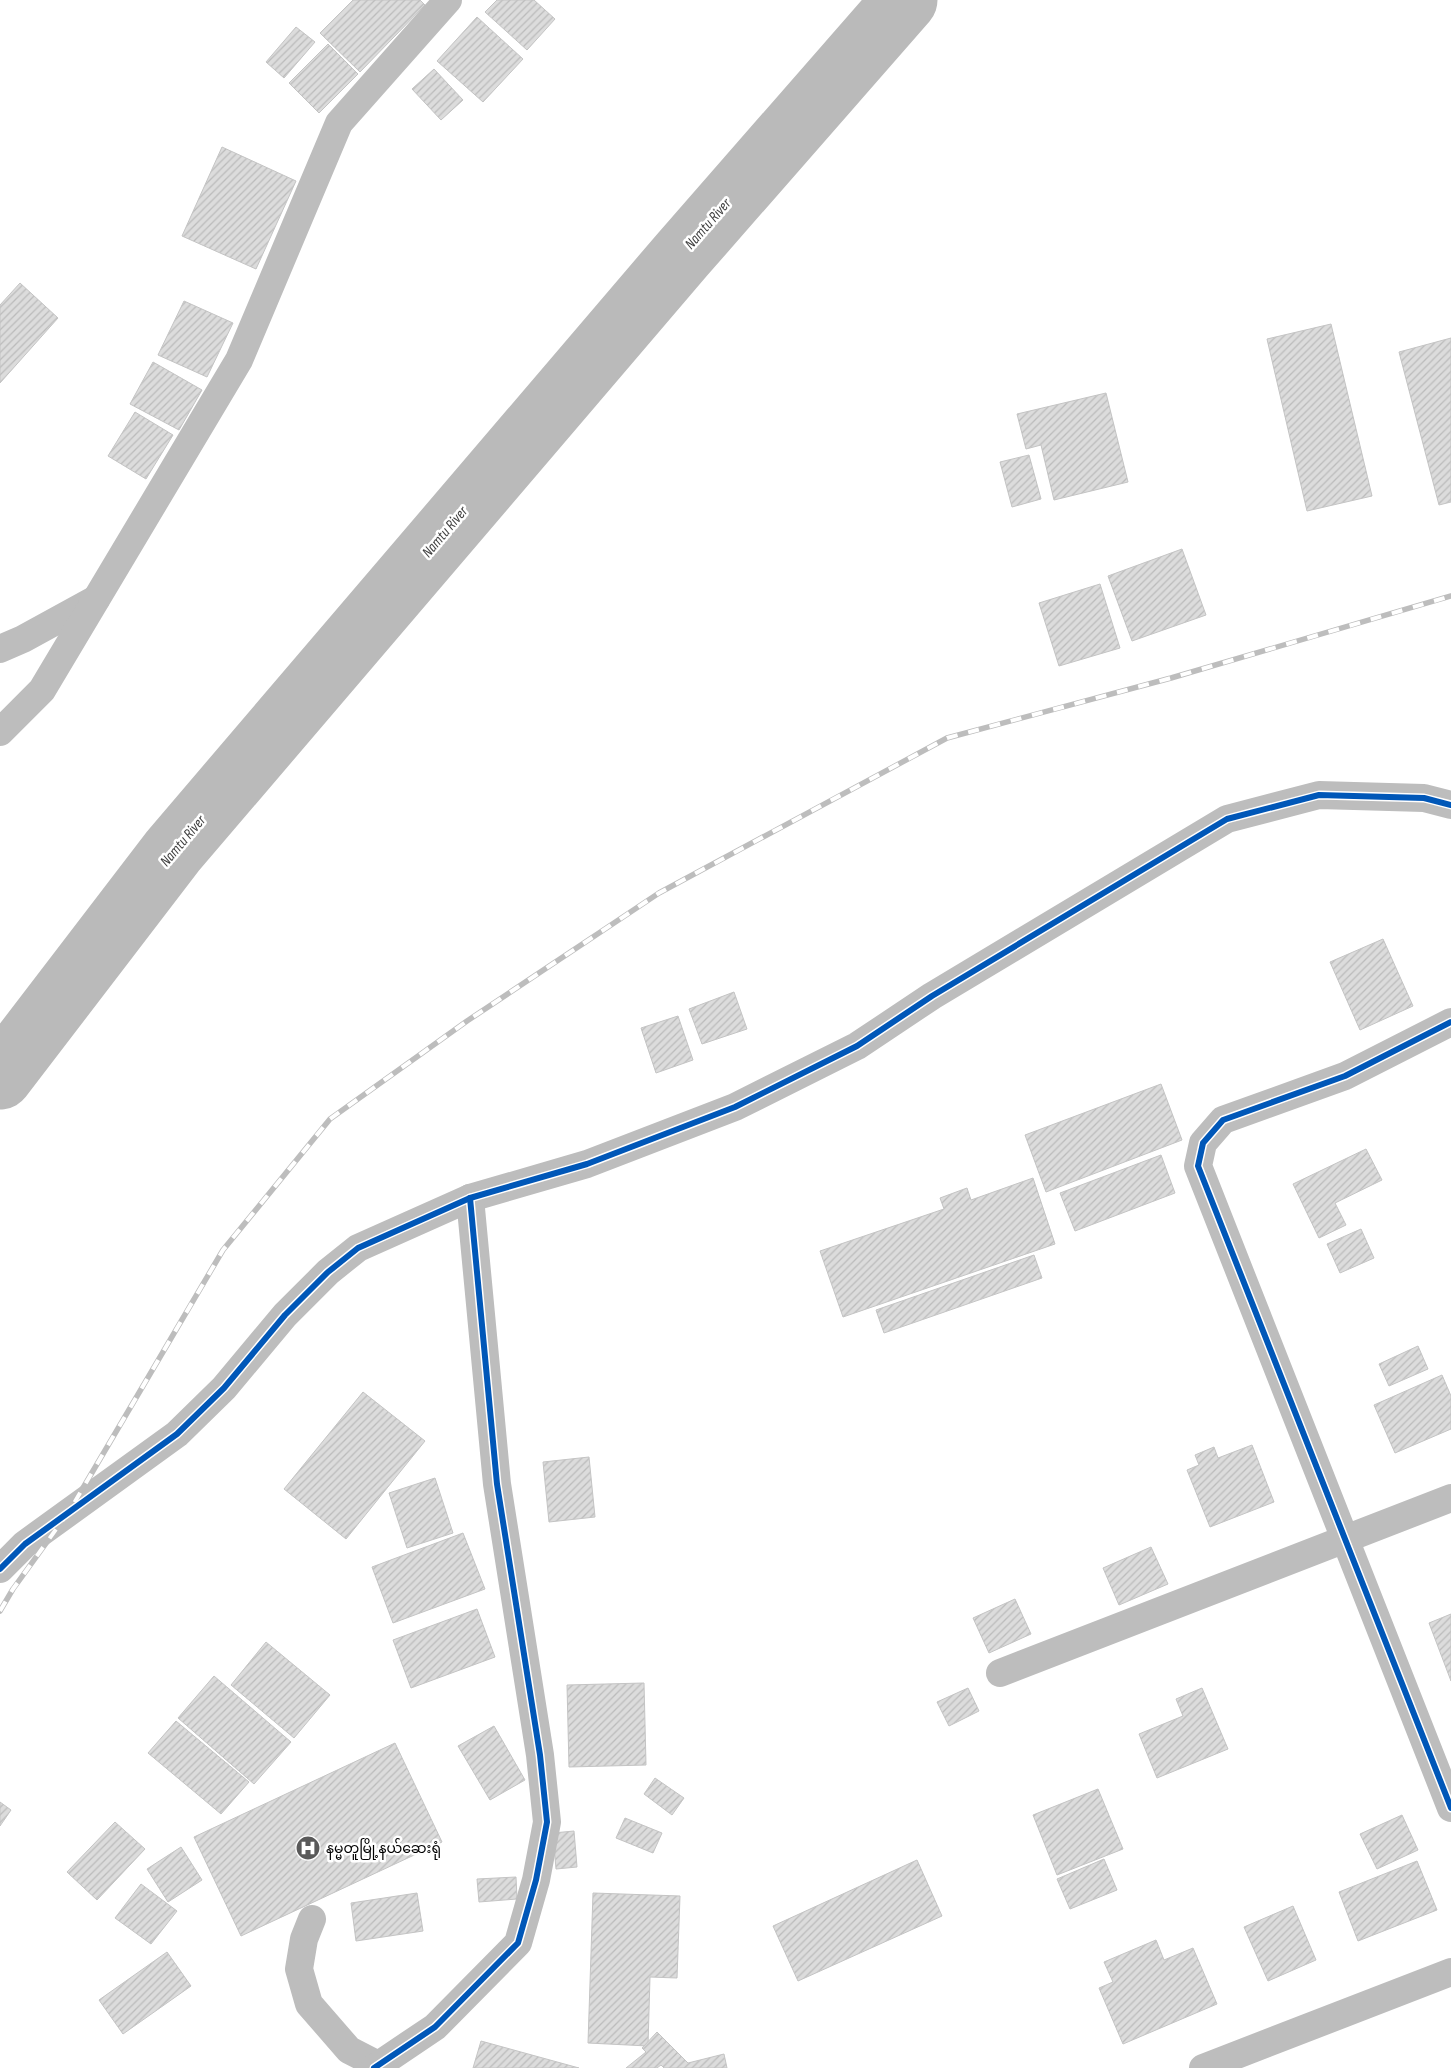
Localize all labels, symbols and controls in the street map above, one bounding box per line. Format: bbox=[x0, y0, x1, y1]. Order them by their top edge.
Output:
water label: Namtu River bbox=[681, 194, 736, 253]
water label: Namtu River bbox=[418, 502, 472, 562]
water label: Namtu River bbox=[156, 811, 210, 871]
hospital icon: နမ္မတူမြို့နယ်ဆေးရုံ bbox=[295, 1835, 321, 1861]
place label: နမ္မတူမြို့နယ်ဆေးရုံ bbox=[326, 1838, 441, 1860]

